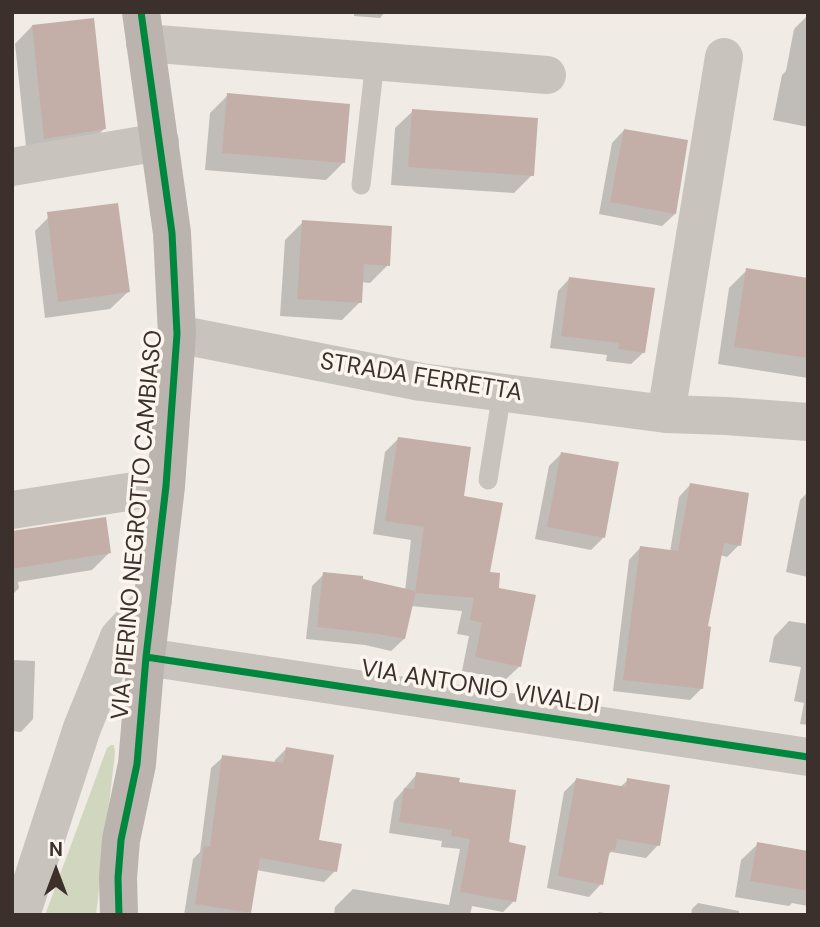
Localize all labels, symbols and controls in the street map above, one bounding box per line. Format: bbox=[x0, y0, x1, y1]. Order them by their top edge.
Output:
street label: VIA PIERINO NEGROTTO CAMBIASO bbox=[107, 329, 169, 721]
street label: STRADA FERRETTA bbox=[318, 348, 524, 408]
street label: VIA ANTONIO VIVALDI bbox=[359, 655, 601, 721]
north arrow bbox=[21, 836, 91, 906]
text: N bbox=[49, 837, 63, 862]

